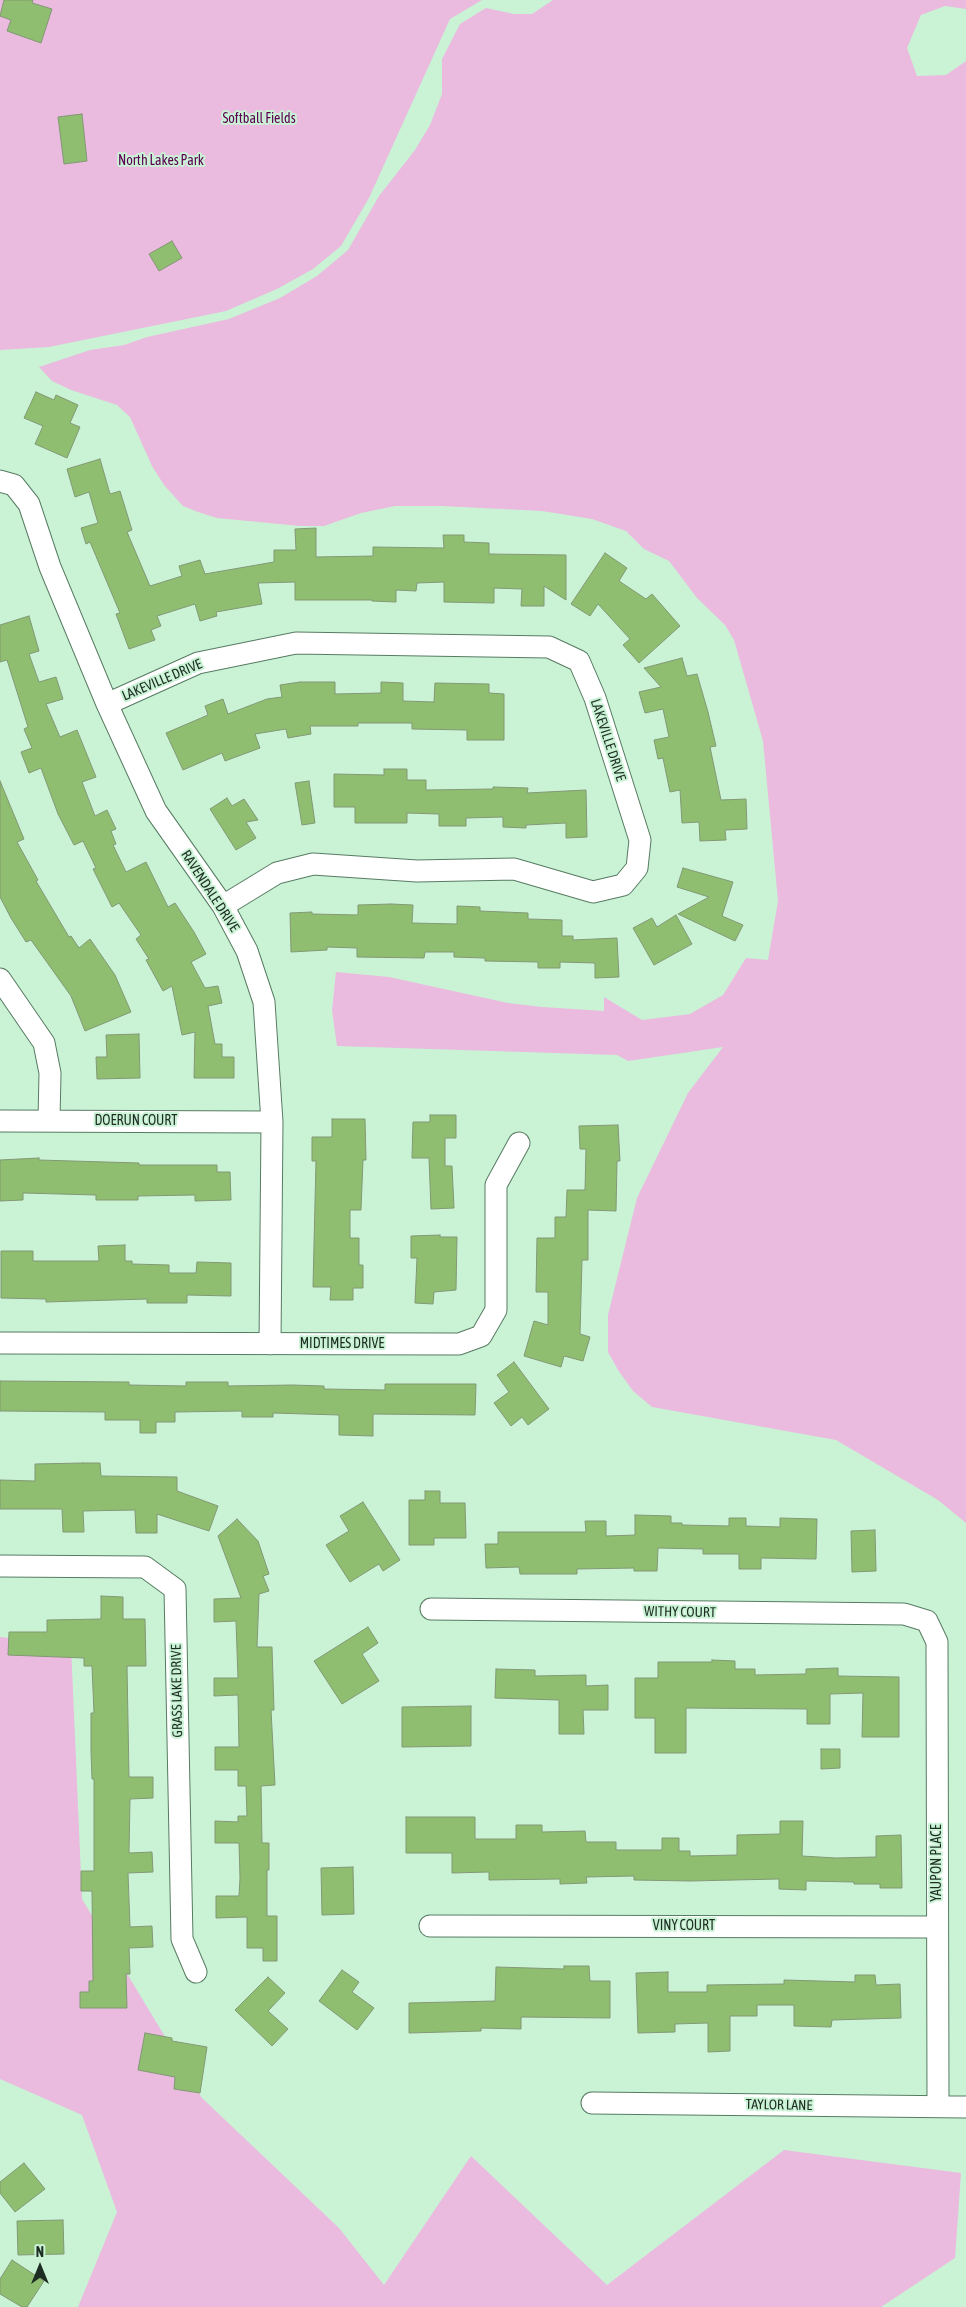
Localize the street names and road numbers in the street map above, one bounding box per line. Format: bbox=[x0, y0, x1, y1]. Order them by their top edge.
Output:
street label: LAKEVILLE DRIVE bbox=[119, 656, 205, 704]
street label: LAKEVILLE DRIVE bbox=[587, 697, 629, 783]
street label: RAVENDALE DRIVE bbox=[177, 847, 243, 935]
street label: DOERUN COURT bbox=[94, 1113, 178, 1129]
street label: MIDTIMES DRIVE bbox=[300, 1336, 384, 1352]
street label: WITHY COURT bbox=[644, 1603, 716, 1621]
street label: GRASS LAKE DRIVE bbox=[168, 1644, 186, 1738]
street label: YAUPON PLACE bbox=[929, 1824, 945, 1902]
street label: VINY COURT bbox=[653, 1918, 715, 1934]
street label: TAYLOR LANE bbox=[746, 2096, 812, 2114]

